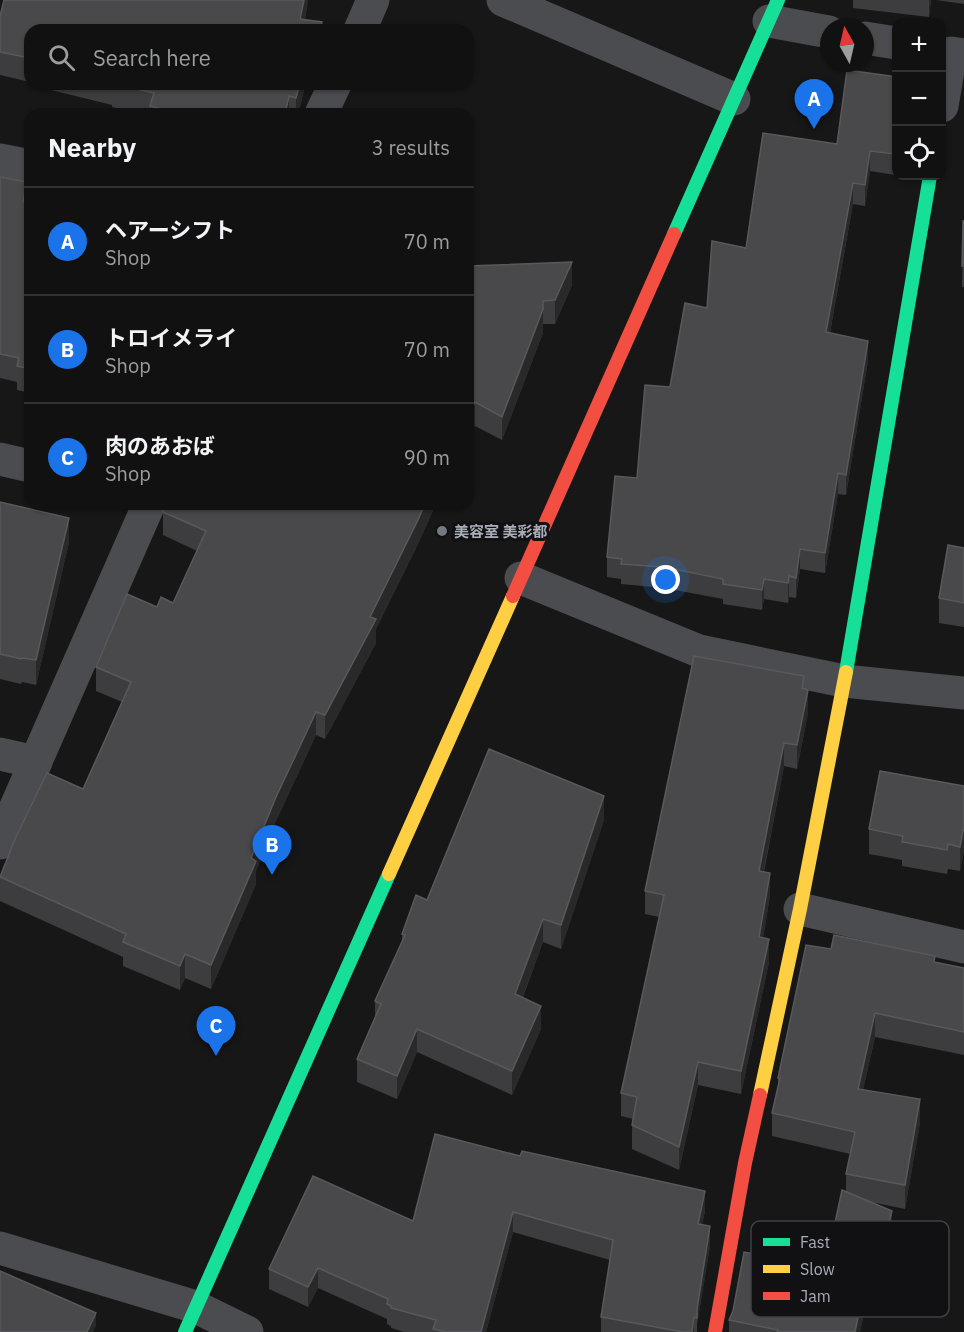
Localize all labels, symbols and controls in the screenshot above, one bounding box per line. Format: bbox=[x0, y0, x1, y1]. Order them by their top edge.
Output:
north arrow bbox=[820, 18, 874, 72]
map controls bbox=[892, 18, 946, 180]
button: + bbox=[892, 18, 946, 72]
search box bbox=[24, 24, 474, 90]
icon: search bbox=[45, 41, 78, 74]
text: Search here bbox=[93, 43, 211, 72]
button: − bbox=[892, 72, 946, 126]
pin: A bbox=[794, 80, 834, 129]
button: locate bbox=[892, 126, 946, 180]
text: Nearby bbox=[48, 130, 136, 164]
text: 3 results bbox=[372, 134, 450, 161]
text: ヘアーシフト bbox=[105, 215, 235, 244]
text: A bbox=[61, 228, 74, 255]
text: 70 m bbox=[404, 228, 450, 255]
text: Shop bbox=[105, 244, 151, 271]
text: トロイメライ bbox=[105, 323, 237, 352]
text: B bbox=[61, 336, 74, 363]
text: 70 m bbox=[404, 336, 450, 363]
text: Shop bbox=[105, 352, 151, 379]
text: 肉のあおば bbox=[105, 431, 215, 460]
text: C bbox=[61, 444, 74, 471]
text: 90 m bbox=[404, 444, 450, 471]
text: Shop bbox=[105, 460, 151, 487]
place label: 美容室 美彩都 bbox=[454, 522, 548, 541]
marker: 美容室 美彩都 bbox=[435, 524, 449, 538]
your location bbox=[651, 565, 680, 594]
pin: B bbox=[252, 826, 292, 875]
pin: C bbox=[196, 1006, 236, 1056]
legend bbox=[751, 1221, 949, 1317]
text: Fast bbox=[800, 1232, 830, 1252]
text: Slow bbox=[800, 1259, 835, 1279]
text: Jam bbox=[800, 1286, 831, 1306]

